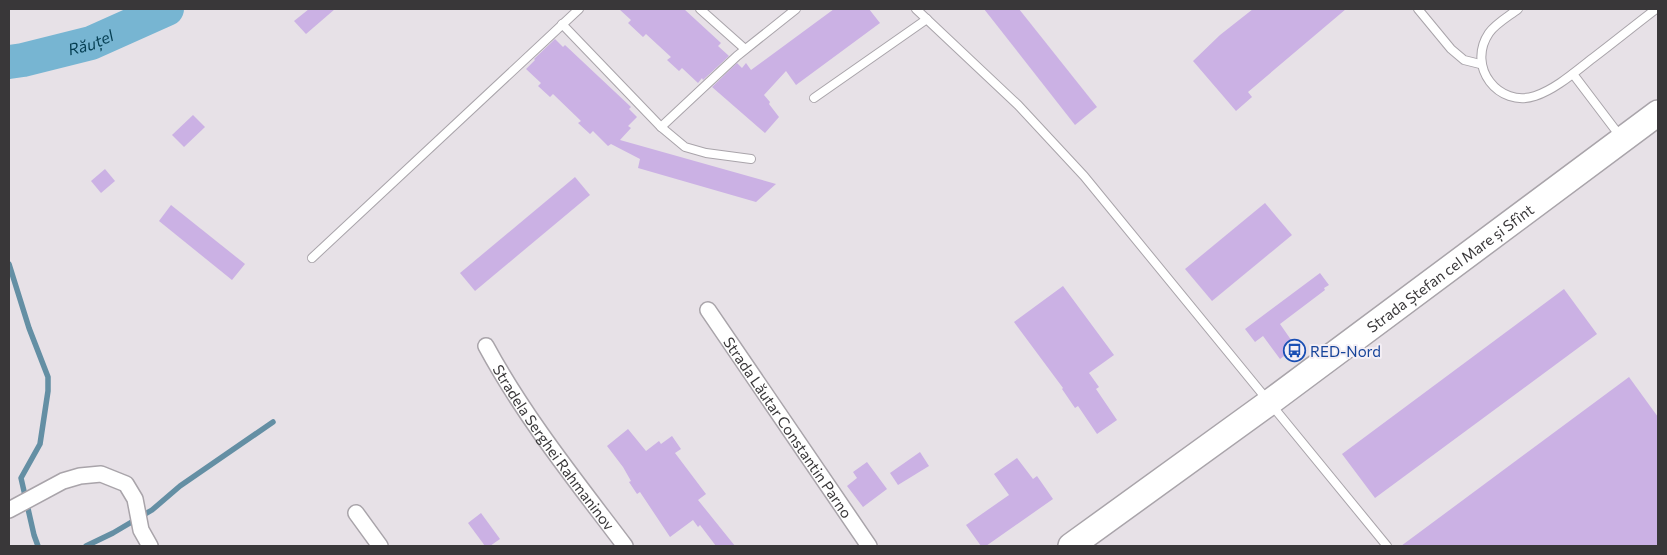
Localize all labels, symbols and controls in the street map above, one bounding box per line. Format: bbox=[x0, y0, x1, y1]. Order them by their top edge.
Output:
water label: Răuțel bbox=[66, 24, 117, 58]
street label: Strada Ștefan cel Mare și Sfînt bbox=[1363, 200, 1537, 336]
street label: Strada Lăutar Constantin Parno bbox=[720, 333, 856, 521]
bus stop icon: RED-Nord bbox=[1282, 339, 1306, 363]
place label: RED-Nord bbox=[1310, 342, 1381, 360]
street label: Stradela Serghei Rahmaninov bbox=[489, 361, 619, 534]

